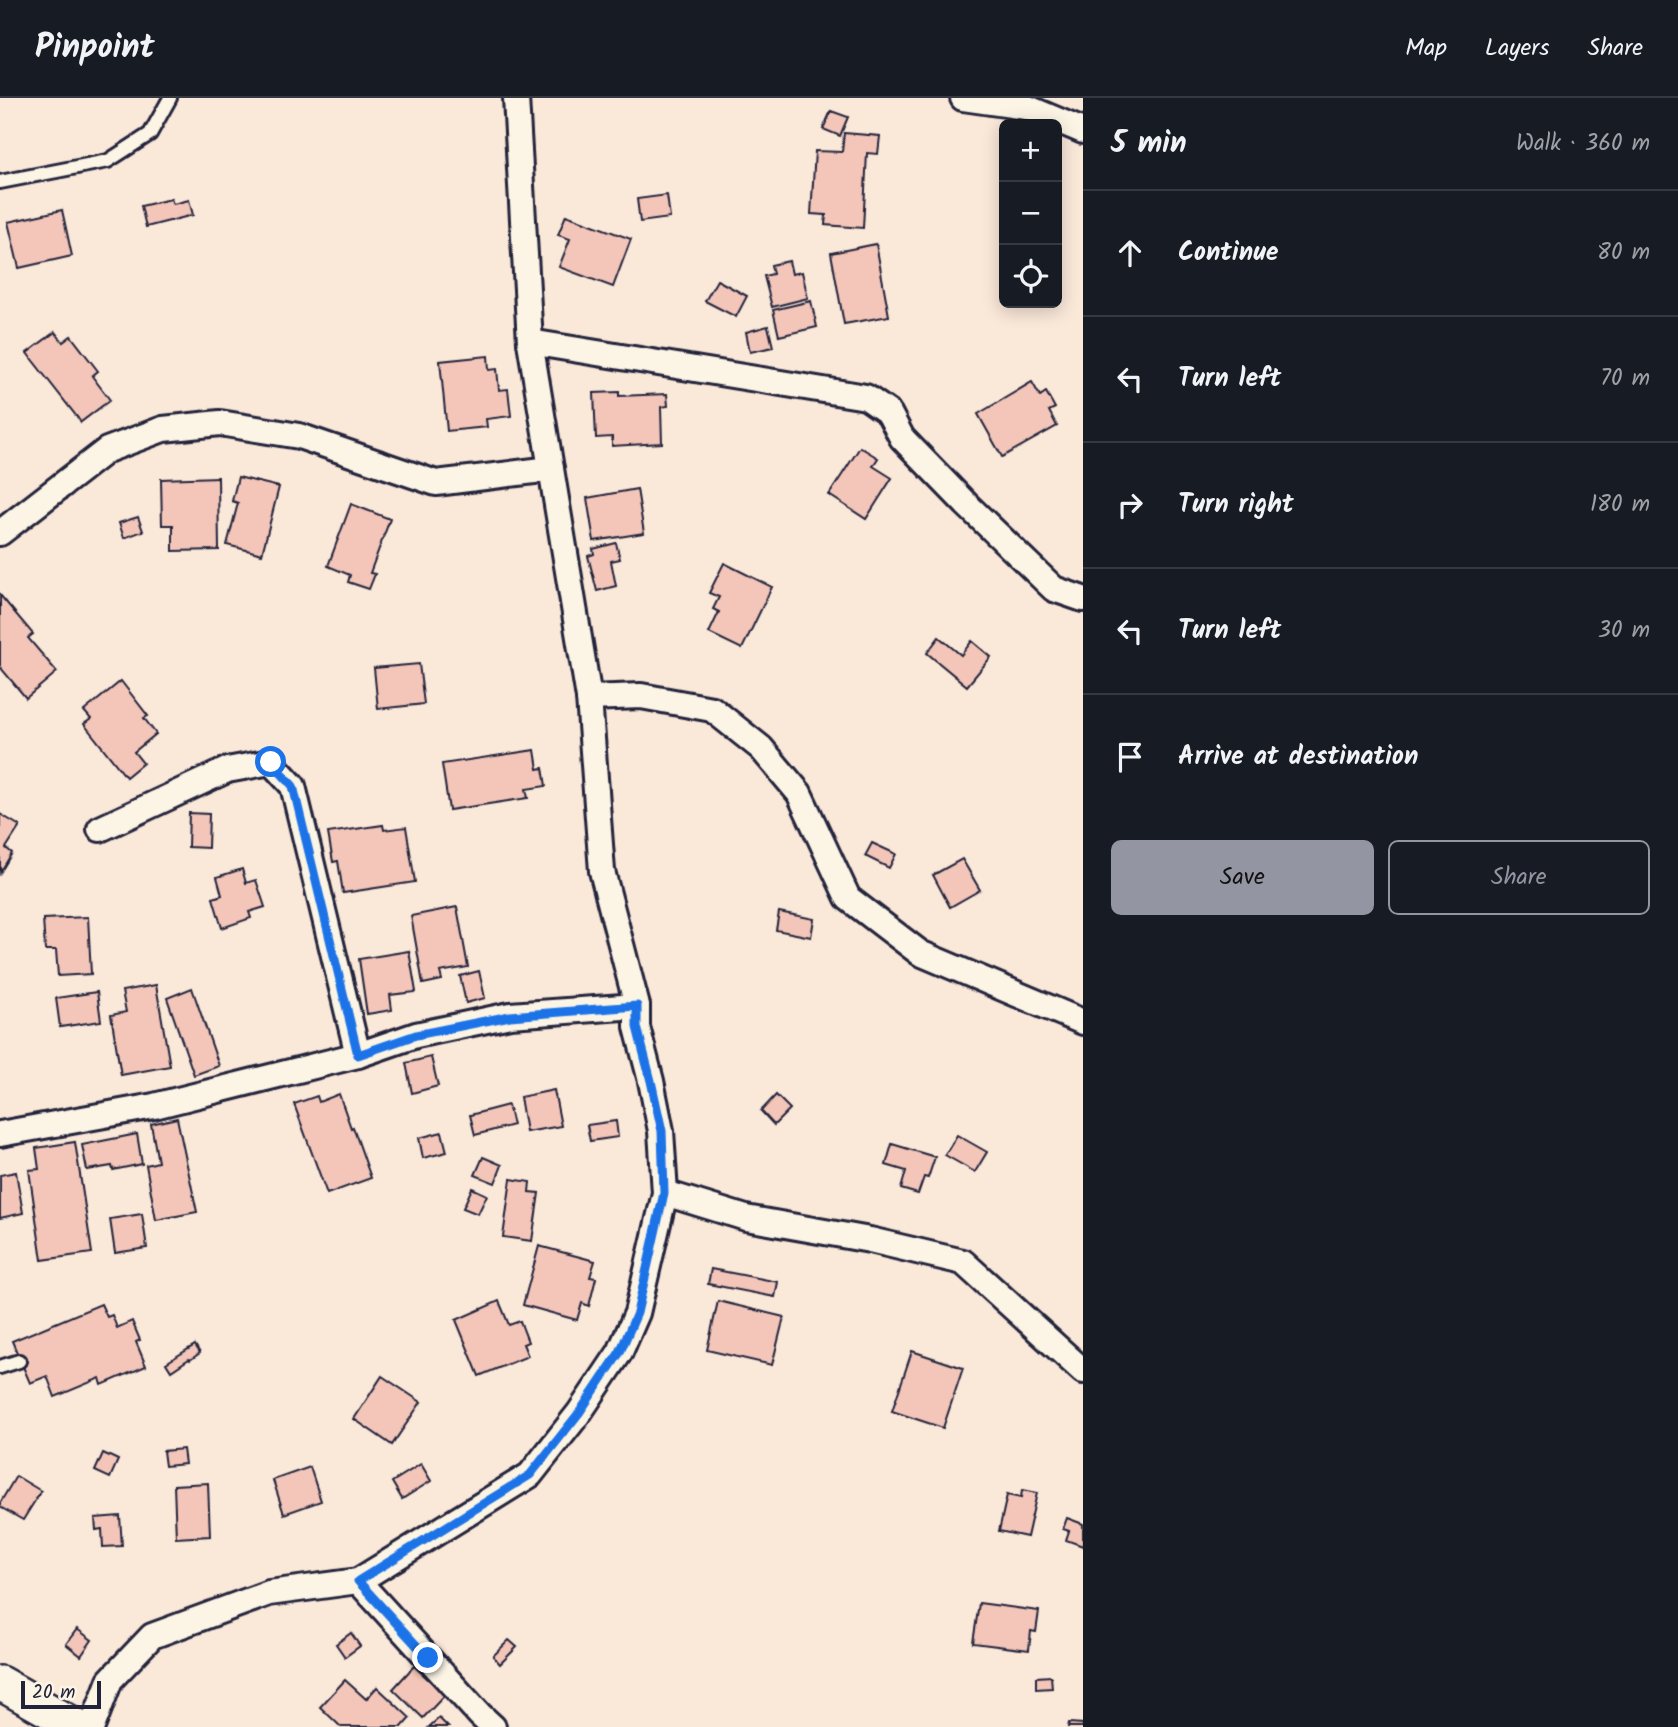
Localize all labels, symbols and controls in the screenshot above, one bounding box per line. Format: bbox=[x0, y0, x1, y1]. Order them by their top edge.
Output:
text: Pinpoint bbox=[35, 22, 155, 75]
text: Map bbox=[1405, 29, 1447, 68]
text: Layers bbox=[1485, 29, 1549, 68]
text: Share bbox=[1587, 29, 1643, 68]
map controls bbox=[999, 119, 1062, 308]
button: + bbox=[999, 119, 1062, 182]
text: 5 min bbox=[1111, 120, 1187, 168]
text: Walk · 360 m bbox=[1516, 126, 1650, 162]
button: − bbox=[999, 182, 1062, 245]
text: Continue bbox=[1178, 232, 1279, 274]
icon: ahead bbox=[1111, 234, 1149, 272]
text: 80 m bbox=[1597, 235, 1650, 271]
button: locate bbox=[999, 245, 1062, 308]
text: Turn left bbox=[1178, 358, 1281, 400]
icon: left bbox=[1111, 360, 1149, 398]
text: 70 m bbox=[1600, 361, 1650, 397]
text: Turn right bbox=[1178, 484, 1294, 526]
icon: right bbox=[1111, 486, 1149, 524]
text: 180 m bbox=[1590, 487, 1650, 523]
text: Turn left bbox=[1178, 610, 1281, 652]
icon: left bbox=[1111, 612, 1149, 650]
text: 30 m bbox=[1598, 613, 1650, 649]
text: Arrive at destination bbox=[1178, 736, 1418, 778]
icon: arrive bbox=[1111, 738, 1149, 776]
route start bbox=[255, 746, 286, 777]
button: Save bbox=[1111, 840, 1374, 915]
button: Share bbox=[1388, 840, 1650, 915]
route end bbox=[412, 1642, 443, 1673]
scale bar bbox=[21, 1678, 102, 1710]
text: 20 m bbox=[32, 1678, 75, 1708]

